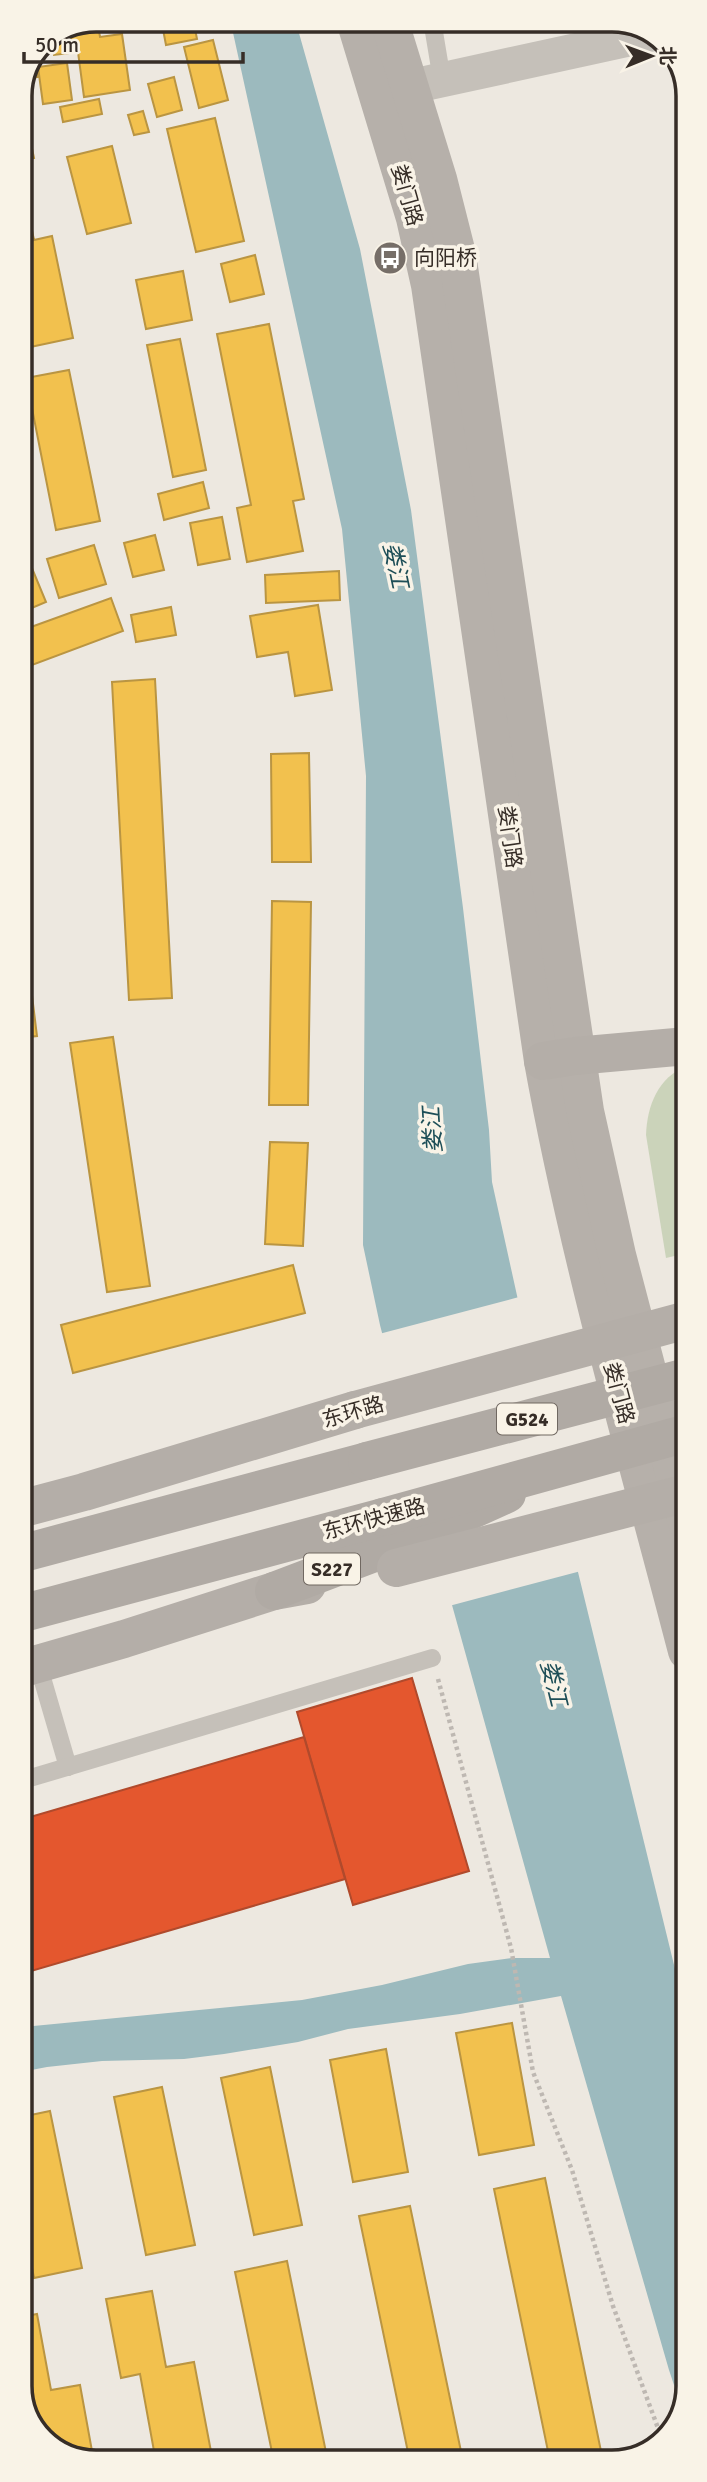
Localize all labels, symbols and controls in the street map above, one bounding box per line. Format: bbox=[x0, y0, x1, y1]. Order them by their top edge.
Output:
scale bar bbox=[24, 21, 243, 65]
north arrow bbox=[616, 21, 686, 91]
text: 50 m bbox=[35, 32, 79, 58]
text: 北 bbox=[655, 46, 679, 65]
street label: 娄门路 bbox=[386, 161, 428, 229]
bus stop icon: 向阳桥 bbox=[371, 239, 409, 277]
place label: 向阳桥 bbox=[414, 245, 477, 271]
water label: 娄江 bbox=[377, 540, 415, 594]
street label: 娄门路 bbox=[493, 804, 527, 870]
water label: 娄江 bbox=[417, 1103, 448, 1154]
street label: 娄门路 bbox=[598, 1359, 640, 1427]
street label: 东环路 bbox=[319, 1391, 387, 1433]
road number: G524 bbox=[497, 1404, 557, 1434]
street label: 东环快速路 bbox=[320, 1493, 428, 1545]
road number: S227 bbox=[304, 1554, 360, 1584]
water label: 娄江 bbox=[534, 1657, 574, 1712]

